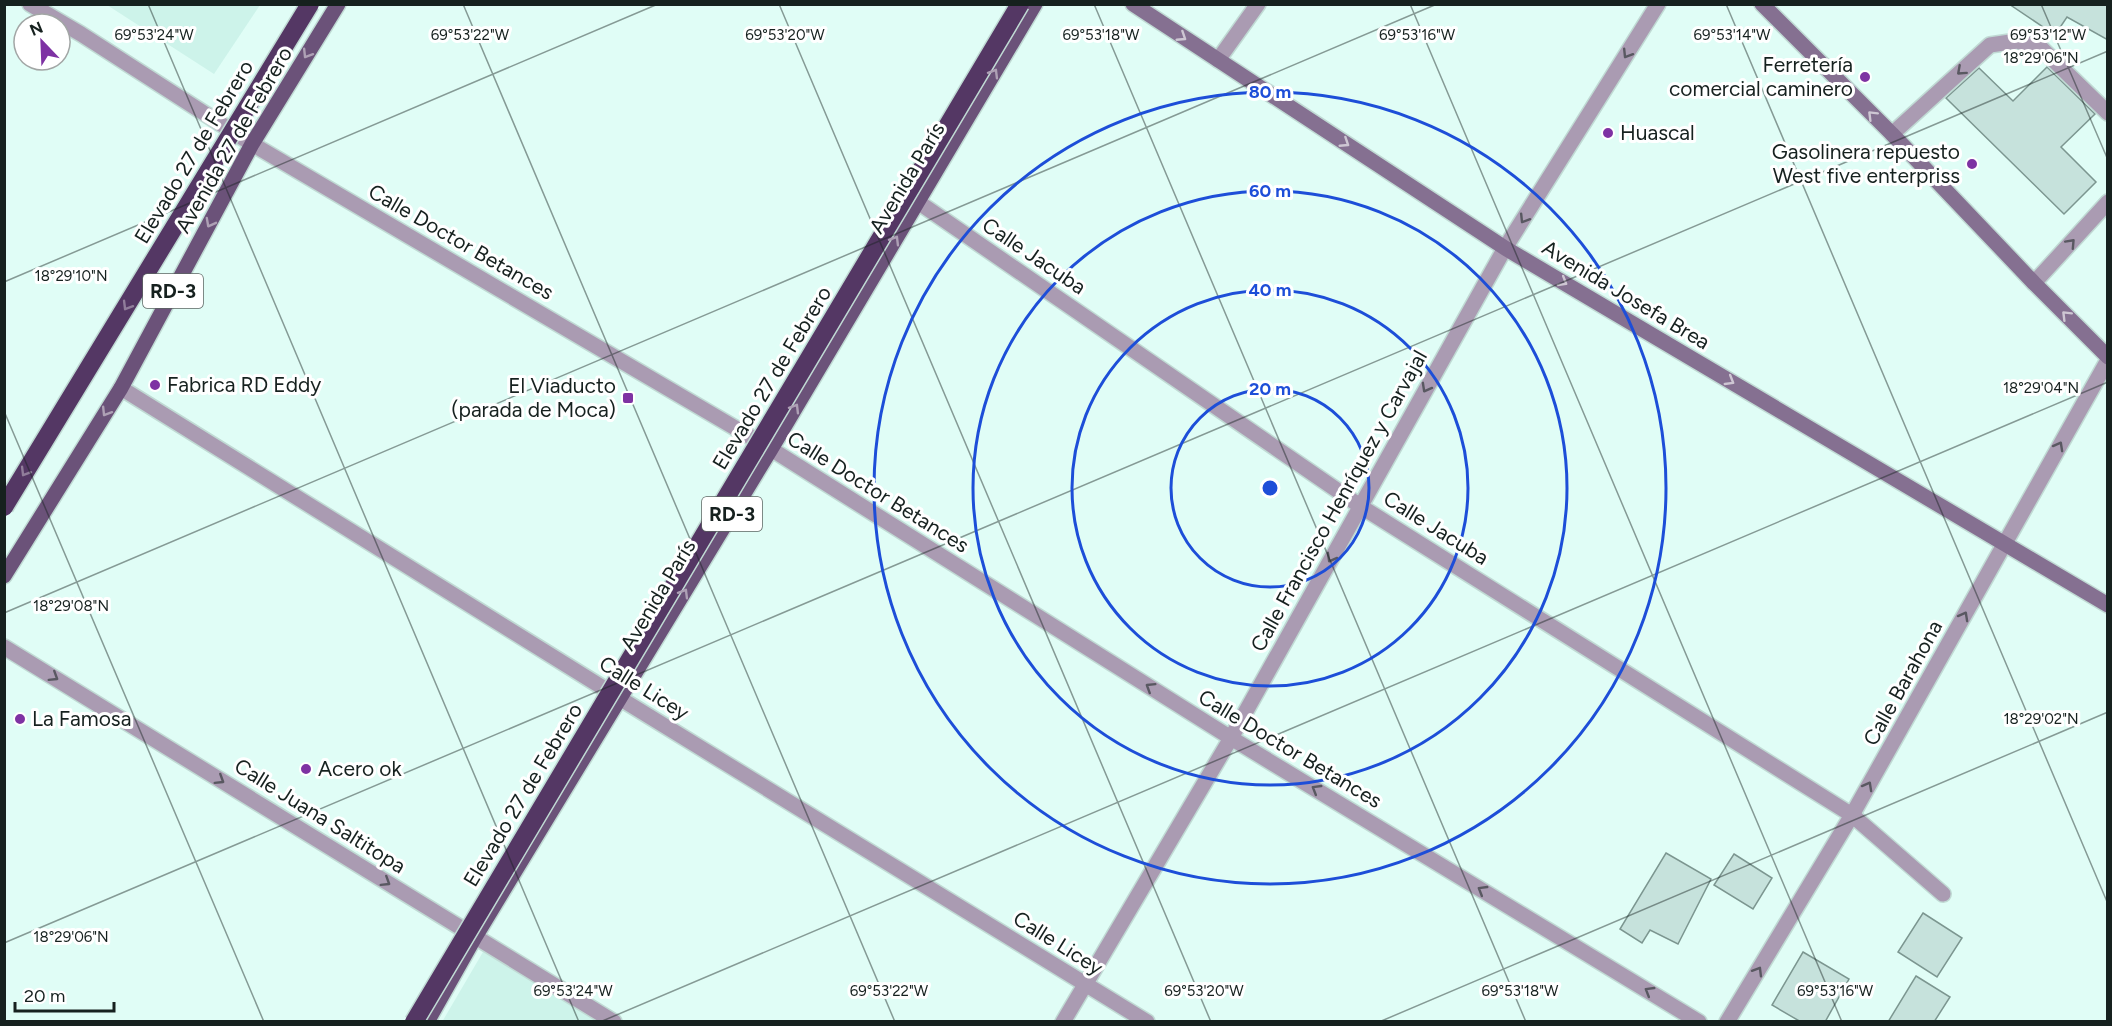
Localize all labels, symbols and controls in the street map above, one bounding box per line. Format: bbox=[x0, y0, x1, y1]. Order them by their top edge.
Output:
north arrow bbox=[12, 12, 72, 72]
text: N bbox=[27, 17, 46, 40]
text: 69°53'24"W bbox=[114, 26, 194, 44]
text: 69°53'22"W bbox=[431, 26, 510, 44]
text: 69°53'20"W bbox=[745, 26, 825, 44]
text: 69°53'18"W bbox=[1063, 26, 1140, 44]
text: 69°53'16"W bbox=[1379, 26, 1456, 44]
text: 69°53'14"W bbox=[1693, 26, 1771, 44]
text: 69°53'12"W bbox=[2010, 26, 2087, 44]
one-way arrow bbox=[1176, 29, 1186, 41]
street label: Avenida 27 de Febrero bbox=[170, 42, 297, 237]
one-way arrow bbox=[303, 48, 315, 58]
one-way arrow bbox=[1623, 48, 1635, 58]
text: 18°29'06"N bbox=[2003, 49, 2079, 67]
place label: Ferretería comercial caminero bbox=[1669, 52, 1853, 101]
street label: Elevado 27 de Febrero bbox=[129, 56, 258, 248]
one-way arrow bbox=[1957, 64, 1968, 75]
one-way arrow bbox=[987, 69, 999, 79]
marker: Ferretería comercial caminero bbox=[1858, 70, 1872, 84]
text: 80 m bbox=[1249, 81, 1291, 103]
one-way arrow bbox=[1869, 111, 1880, 122]
street label: Avenida París bbox=[864, 118, 950, 238]
place label: Huascal bbox=[1620, 120, 1695, 145]
marker: Huascal bbox=[1601, 126, 1615, 140]
one-way arrow bbox=[1339, 136, 1349, 148]
place label: Gasolinera repuesto West five enterpriss bbox=[1772, 139, 1960, 188]
marker: Gasolinera repuesto West five enterpriss bbox=[1965, 157, 1979, 171]
street label: Calle Doctor Betances bbox=[364, 178, 558, 305]
text: 60 m bbox=[1249, 180, 1291, 202]
street label: Calle Jacuba bbox=[978, 212, 1091, 299]
one-way arrow bbox=[1519, 213, 1531, 223]
one-way arrow bbox=[206, 217, 217, 227]
street label: Avenida Josefa Brea bbox=[1538, 235, 1714, 354]
one-way arrow bbox=[887, 236, 899, 246]
one-way arrow bbox=[2064, 240, 2075, 250]
text: 18°29'10"N bbox=[34, 267, 108, 285]
road number: RD-3 bbox=[143, 274, 203, 308]
one-way arrow bbox=[1557, 275, 1567, 286]
text: 40 m bbox=[1248, 279, 1292, 301]
street label: Elevado 27 de Febrero bbox=[707, 282, 836, 474]
one-way arrow bbox=[122, 300, 134, 310]
one-way arrow bbox=[2063, 312, 2074, 323]
street label: Calle Francisco Henríquez y Carvajal bbox=[1245, 346, 1432, 656]
place label: Fabrica RD Eddy bbox=[167, 372, 321, 397]
place label: El Viaducto (parada de Moca) bbox=[451, 373, 616, 422]
one-way arrow bbox=[1724, 374, 1734, 386]
marker: Fabrica RD Eddy bbox=[148, 378, 162, 392]
text: 20 m bbox=[1249, 378, 1291, 400]
text: 18°29'04"N bbox=[2003, 379, 2079, 397]
one-way arrow bbox=[1422, 382, 1434, 392]
marker: El Viaducto (parada de Moca) bbox=[621, 391, 635, 405]
one-way arrow bbox=[788, 404, 800, 414]
one-way arrow bbox=[102, 406, 113, 417]
street label: Calle Doctor Betances bbox=[783, 426, 974, 558]
one-way arrow bbox=[2052, 442, 2064, 452]
one-way arrow bbox=[21, 466, 33, 476]
centre of rings bbox=[1260, 478, 1280, 498]
street label: Calle Jacuba bbox=[1379, 485, 1494, 570]
road number: RD-3 bbox=[702, 497, 762, 531]
street label: Avenida París bbox=[615, 535, 701, 655]
one-way arrow bbox=[1327, 552, 1338, 562]
one-way arrow bbox=[677, 589, 688, 599]
text: 18°29'08"N bbox=[33, 597, 109, 615]
one-way arrow bbox=[1957, 612, 1968, 622]
street label: Calle Barahona bbox=[1858, 616, 1947, 750]
street label: Calle Licey bbox=[595, 650, 694, 725]
one-way arrow bbox=[48, 670, 58, 682]
one-way arrow bbox=[1145, 683, 1156, 694]
street label: Calle Doctor Betances bbox=[1194, 684, 1386, 813]
street label: Elevado 27 de Febrero bbox=[458, 699, 587, 891]
place label: La Famosa bbox=[32, 706, 131, 731]
text: 18°29'02"N bbox=[2003, 710, 2079, 728]
marker: La Famosa bbox=[13, 712, 27, 726]
street label: Calle Juana Saltitopa bbox=[230, 753, 410, 878]
place label: Acero ok bbox=[318, 756, 403, 781]
marker: Acero ok bbox=[299, 762, 313, 776]
one-way arrow bbox=[214, 772, 224, 784]
one-way arrow bbox=[1861, 782, 1873, 792]
one-way arrow bbox=[1312, 785, 1322, 796]
one-way arrow bbox=[380, 874, 390, 886]
one-way arrow bbox=[1478, 886, 1488, 898]
street label: Calle Licey bbox=[1009, 905, 1108, 980]
text: 18°29'06"N bbox=[33, 928, 109, 946]
one-way arrow bbox=[1750, 967, 1762, 977]
scale bar bbox=[15, 975, 114, 1013]
text: 69°53'24"W bbox=[533, 982, 613, 1000]
text: 69°53'22"W bbox=[850, 982, 929, 1000]
text: 69°53'20"W bbox=[1164, 982, 1244, 1000]
text: 69°53'18"W bbox=[1482, 982, 1559, 1000]
text: 69°53'16"W bbox=[1797, 982, 1874, 1000]
text: 20 m bbox=[24, 985, 65, 1007]
one-way arrow bbox=[1645, 987, 1655, 999]

